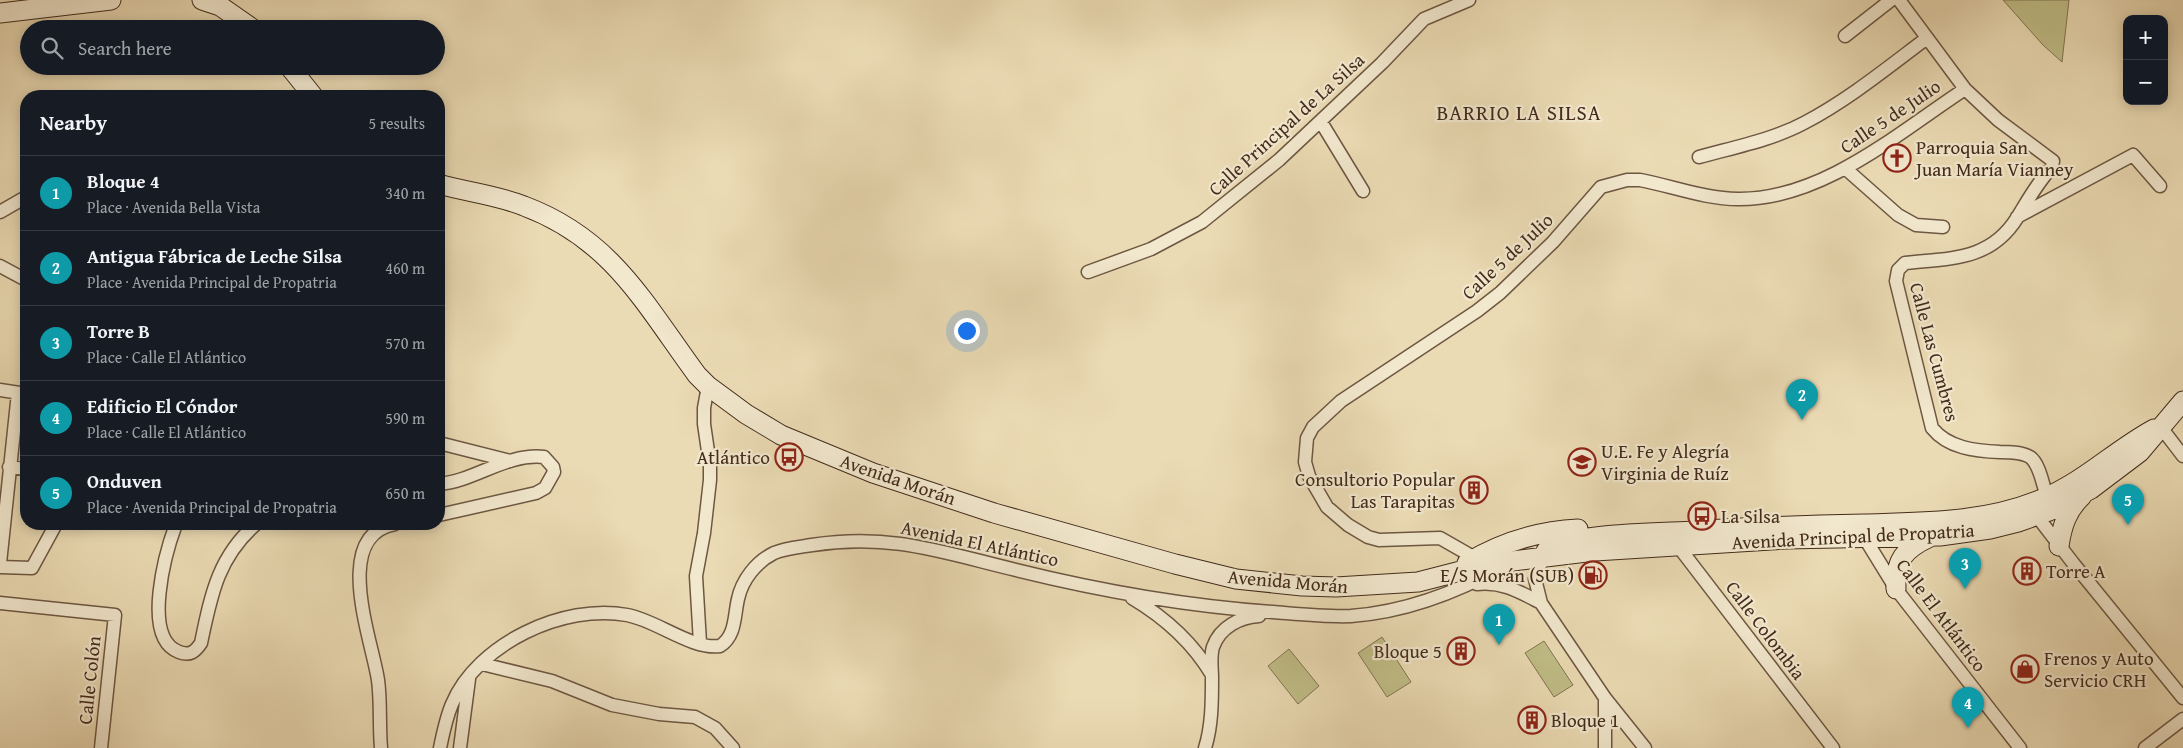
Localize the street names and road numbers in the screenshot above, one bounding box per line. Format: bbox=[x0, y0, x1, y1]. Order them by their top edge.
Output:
street label: Calle Principal de La Silsa bbox=[1202, 46, 1370, 202]
street label: Calle 5 de Julio bbox=[1834, 72, 1946, 160]
street label: Calle 5 de Julio bbox=[1455, 206, 1559, 306]
street label: Calle Las Cumbres bbox=[1903, 279, 1967, 425]
street label: Avenida Morán bbox=[836, 446, 960, 512]
street label: Avenida El Atlántico bbox=[899, 513, 1061, 573]
street label: Avenida Principal de Propatria bbox=[1731, 516, 1975, 556]
street label: Calle El Atlántico bbox=[1890, 552, 1994, 678]
street label: Avenida Morán bbox=[1227, 562, 1350, 600]
street label: Calle Colombia bbox=[1719, 575, 1813, 685]
street label: Calle Colón bbox=[70, 634, 108, 726]

